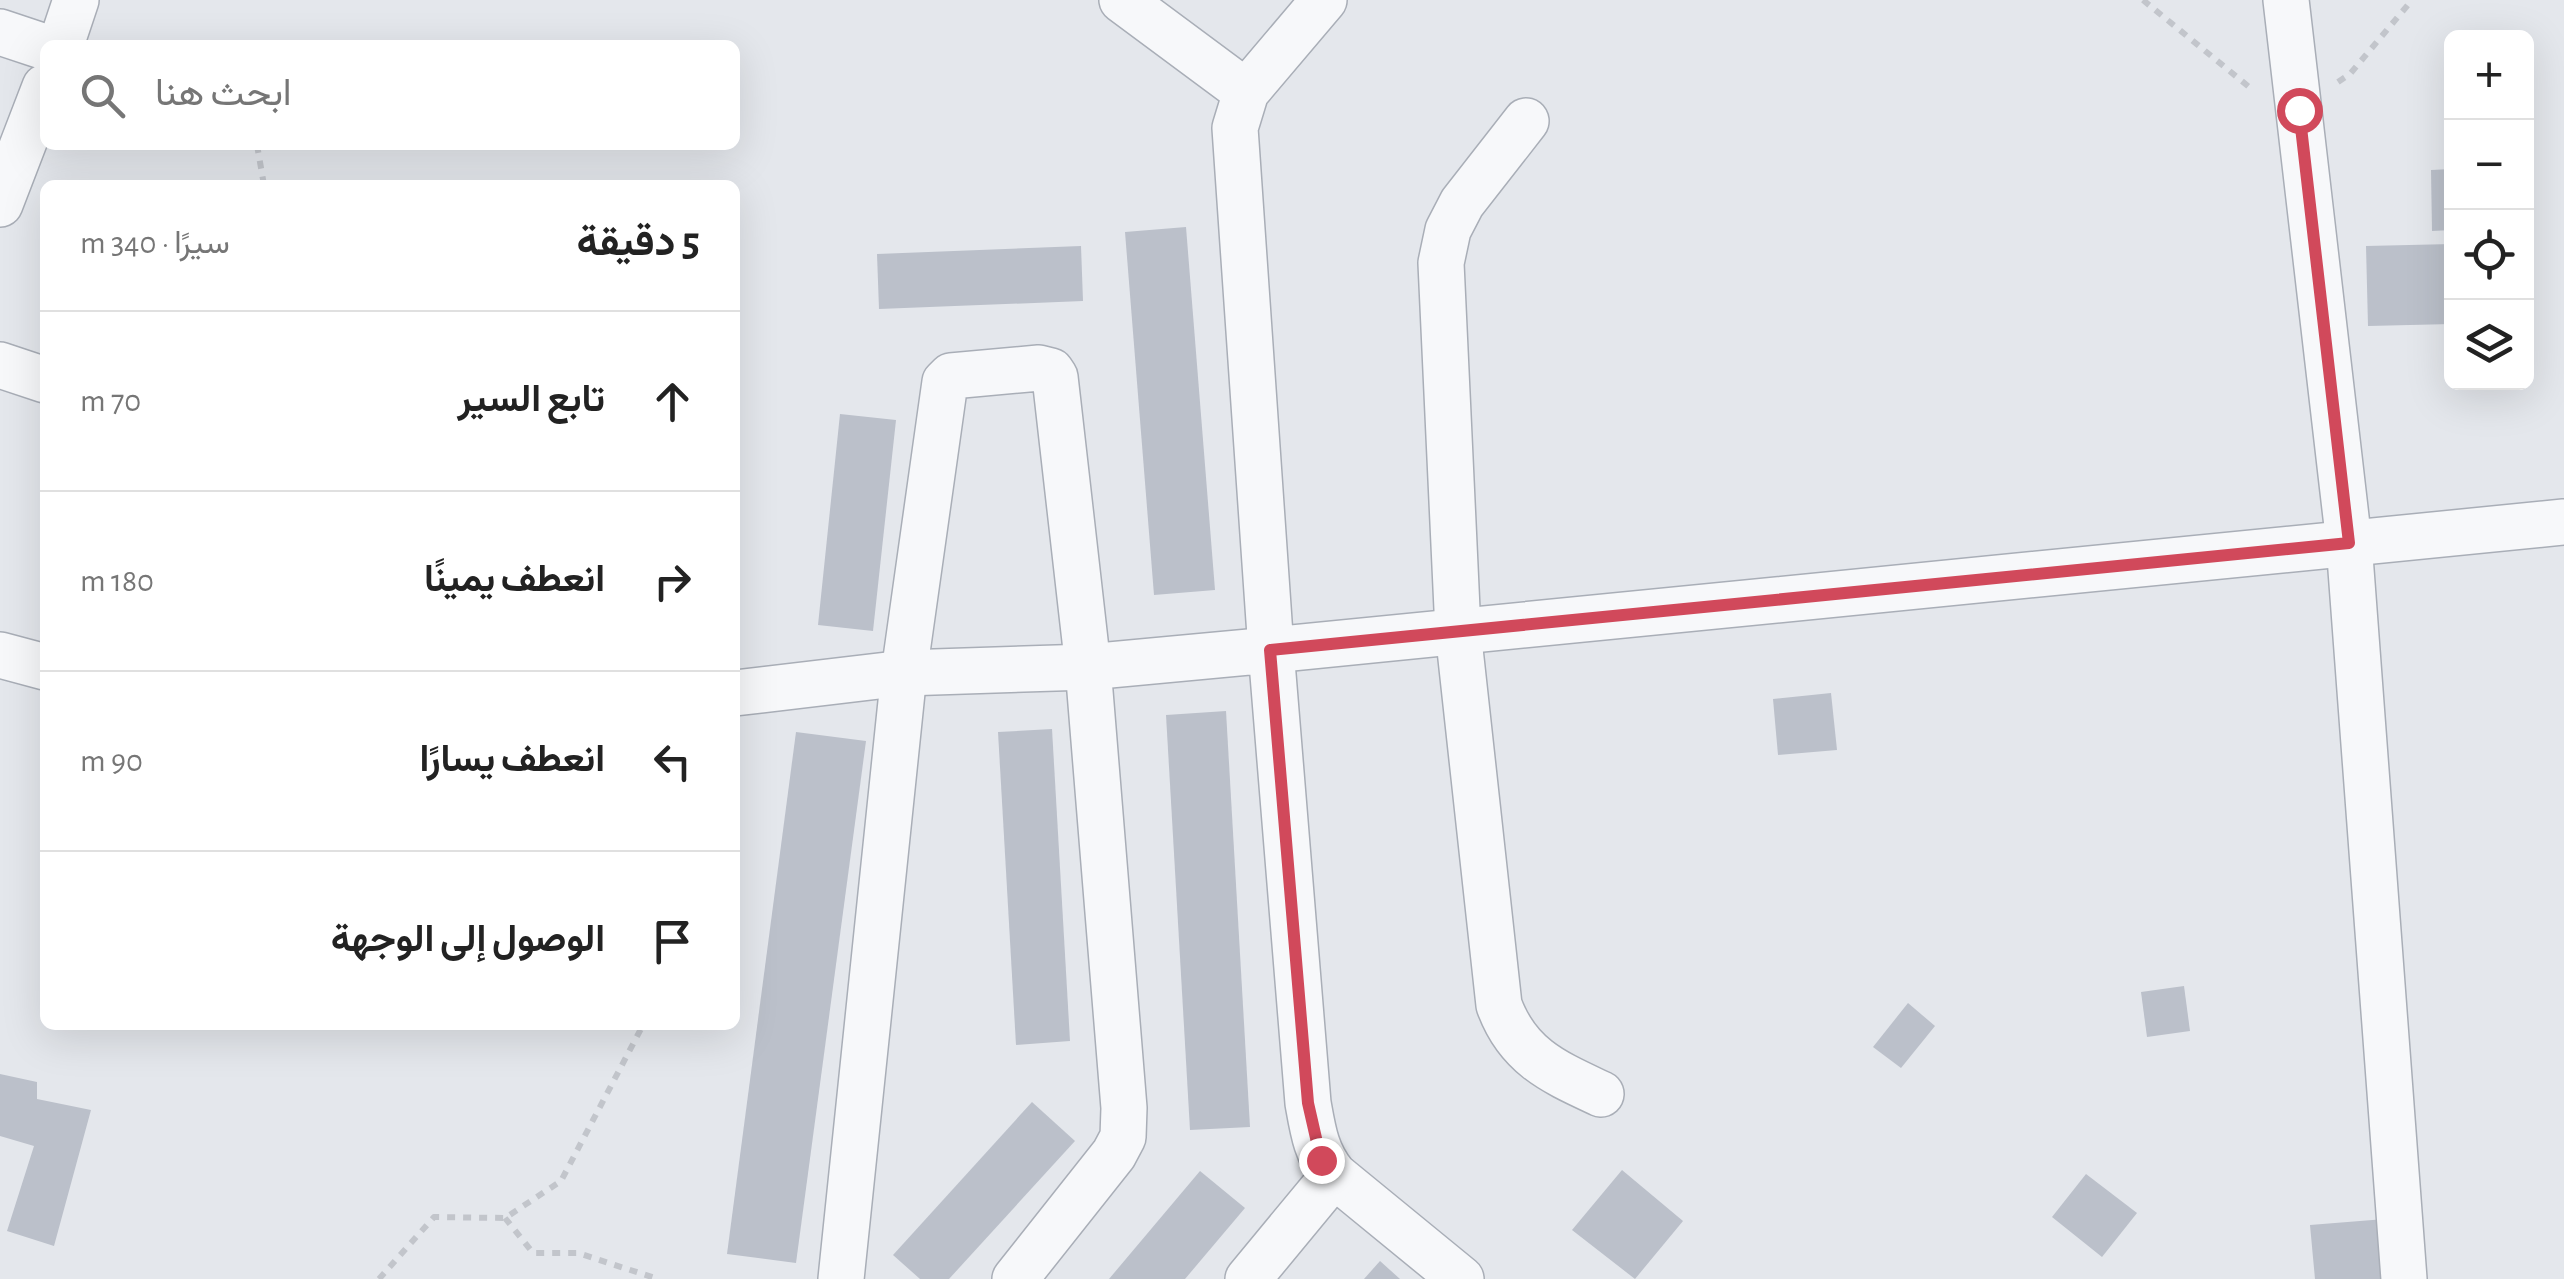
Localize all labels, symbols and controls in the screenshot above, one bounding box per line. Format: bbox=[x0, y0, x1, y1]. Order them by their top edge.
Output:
map controls bbox=[2444, 30, 2534, 390]
button: + bbox=[2444, 30, 2534, 120]
search box bbox=[40, 40, 740, 150]
icon: search bbox=[75, 68, 130, 123]
text: ابحث هنا bbox=[155, 75, 292, 113]
route start bbox=[2277, 88, 2323, 134]
button: − bbox=[2444, 120, 2534, 210]
button: locate bbox=[2444, 210, 2534, 300]
text: 5 دقيقة bbox=[576, 221, 700, 263]
text: سيرًا · 340 m bbox=[80, 227, 230, 259]
button: layers bbox=[2444, 300, 2534, 390]
icon: ahead bbox=[645, 374, 700, 429]
text: تابع السير bbox=[458, 381, 605, 419]
text: 70 m bbox=[80, 385, 141, 417]
icon: right bbox=[645, 554, 700, 609]
text: انعطف يمينًا bbox=[424, 561, 605, 599]
text: 180 m bbox=[80, 565, 154, 597]
icon: left bbox=[645, 734, 700, 789]
text: انعطف يسارًا bbox=[419, 741, 605, 779]
text: 90 m bbox=[80, 745, 143, 777]
icon: arrive bbox=[645, 914, 700, 969]
text: الوصول إلى الوجهة bbox=[331, 921, 605, 959]
route end bbox=[1299, 1138, 1345, 1184]

